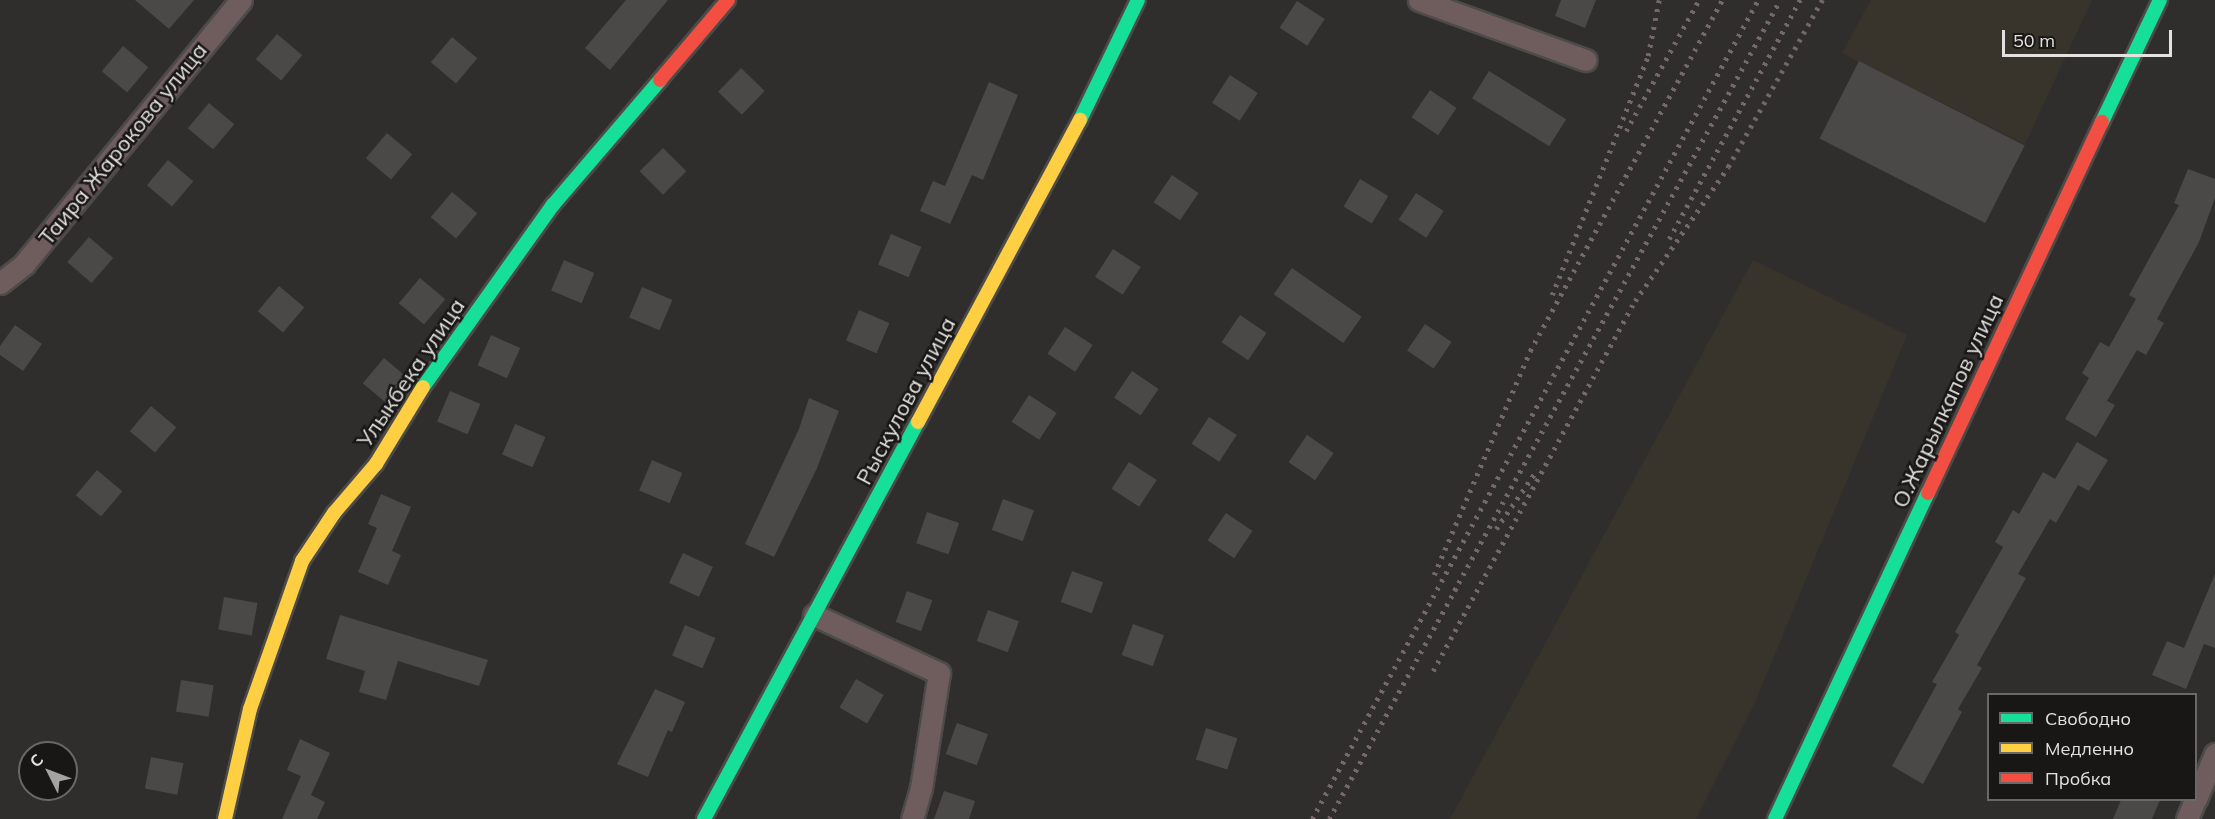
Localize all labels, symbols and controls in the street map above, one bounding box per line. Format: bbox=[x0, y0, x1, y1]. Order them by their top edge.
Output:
scale bar bbox=[2005, 18, 2174, 56]
text: 50 m bbox=[2013, 29, 2055, 52]
street label: Таира Жарокова улица bbox=[33, 38, 213, 250]
street label: О.Жарылкапов улица bbox=[1887, 290, 2009, 512]
street label: Улыкбека улица bbox=[351, 293, 471, 453]
street label: Рыскулова улица bbox=[851, 313, 961, 489]
legend bbox=[1987, 693, 2197, 801]
text: Свободно bbox=[2045, 707, 2131, 730]
text: Медленно bbox=[2045, 737, 2134, 760]
north arrow bbox=[18, 741, 78, 801]
text: С bbox=[25, 750, 47, 771]
text: Пробка bbox=[2045, 767, 2111, 790]

